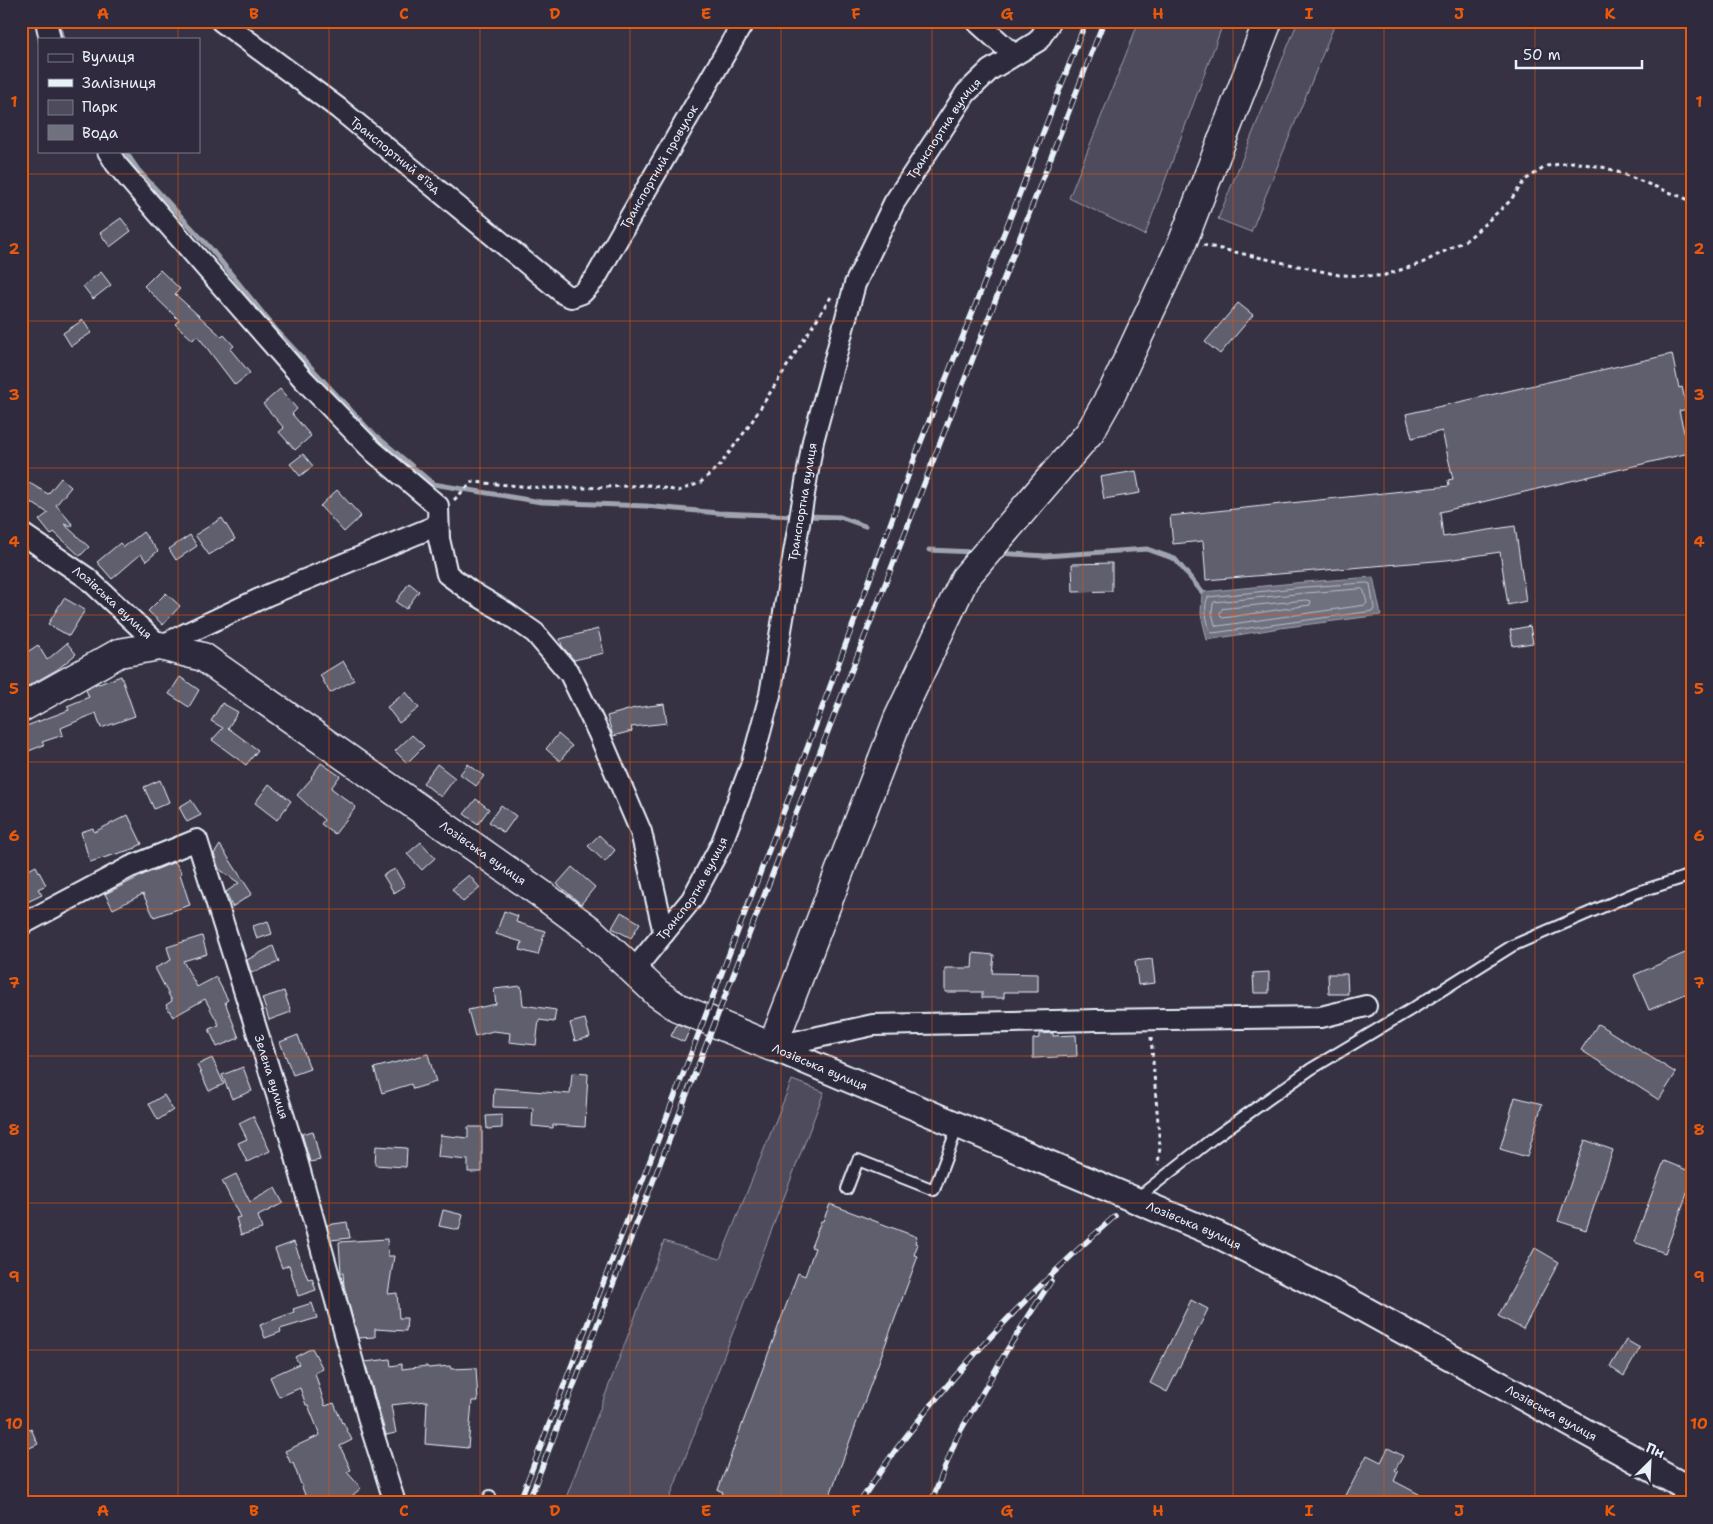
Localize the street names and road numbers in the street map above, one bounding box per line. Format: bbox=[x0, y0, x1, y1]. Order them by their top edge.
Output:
street label: Транспортна вулиця bbox=[903, 75, 985, 183]
street label: Транспортний провулок bbox=[617, 101, 702, 232]
street label: Транспортний в'їзд bbox=[347, 113, 444, 197]
street label: Транспортна вулиця bbox=[785, 441, 821, 563]
street label: Лозівська вулиця bbox=[69, 562, 156, 643]
street label: Лозівська вулиця bbox=[436, 817, 529, 889]
street label: Транспортна вулиця bbox=[653, 835, 731, 944]
street label: Зелена вулиця bbox=[251, 1033, 292, 1121]
street label: Лозівська вулиця bbox=[770, 1040, 870, 1094]
street label: Лозівська вулиця bbox=[1144, 1198, 1244, 1253]
street label: Лозівська вулиця bbox=[1503, 1381, 1600, 1445]

